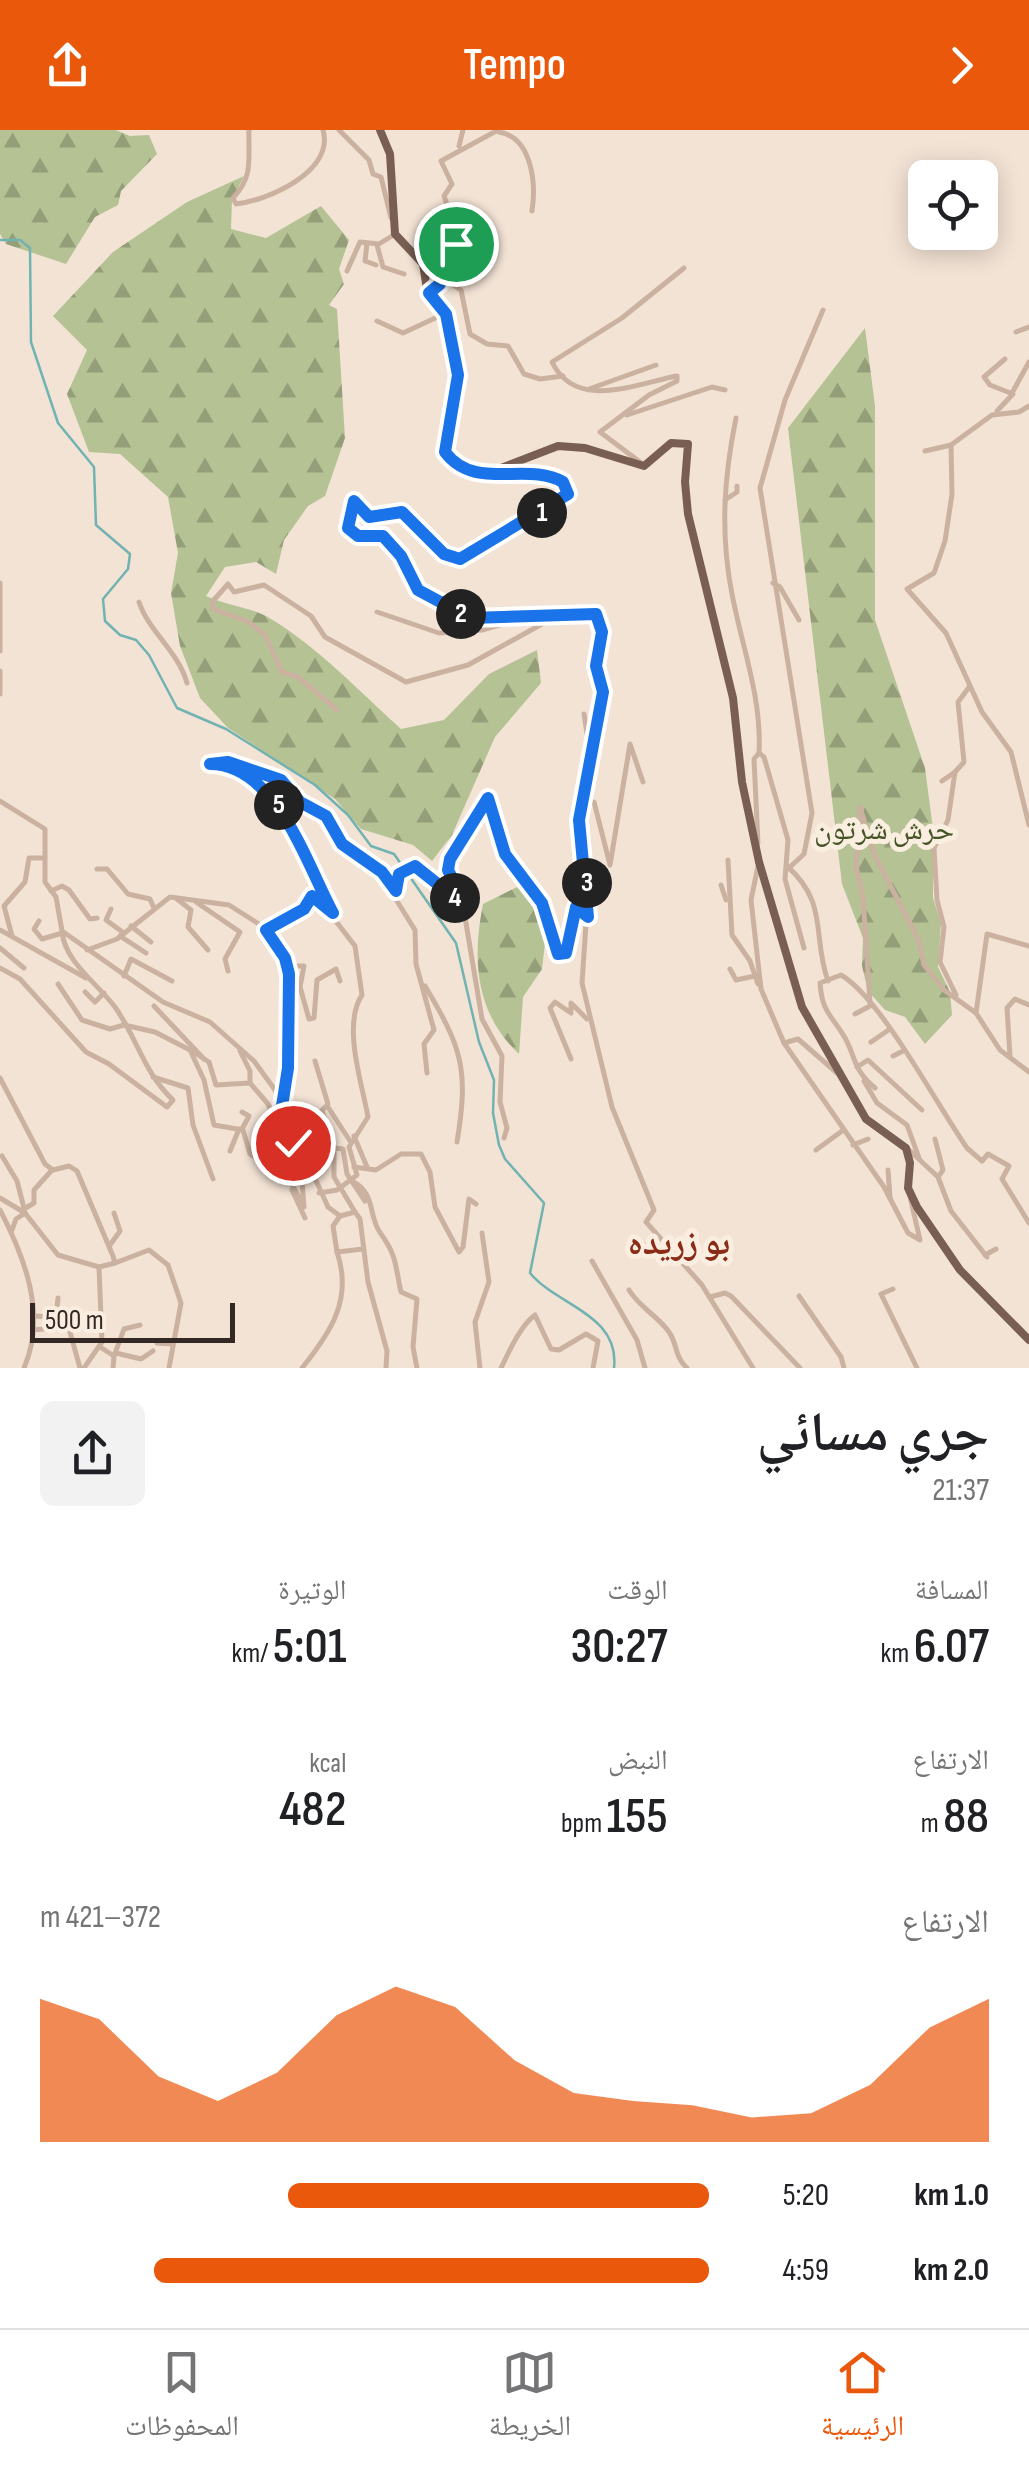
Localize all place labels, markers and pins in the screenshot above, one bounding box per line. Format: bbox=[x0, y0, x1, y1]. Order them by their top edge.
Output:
pin bbox=[414, 202, 499, 287]
pin: 1 bbox=[517, 488, 567, 538]
pin: 2 bbox=[436, 589, 486, 639]
pin: 5 bbox=[254, 780, 304, 830]
pin: 3 bbox=[562, 858, 612, 908]
pin: 4 bbox=[430, 873, 480, 923]
pin bbox=[251, 1101, 336, 1186]

